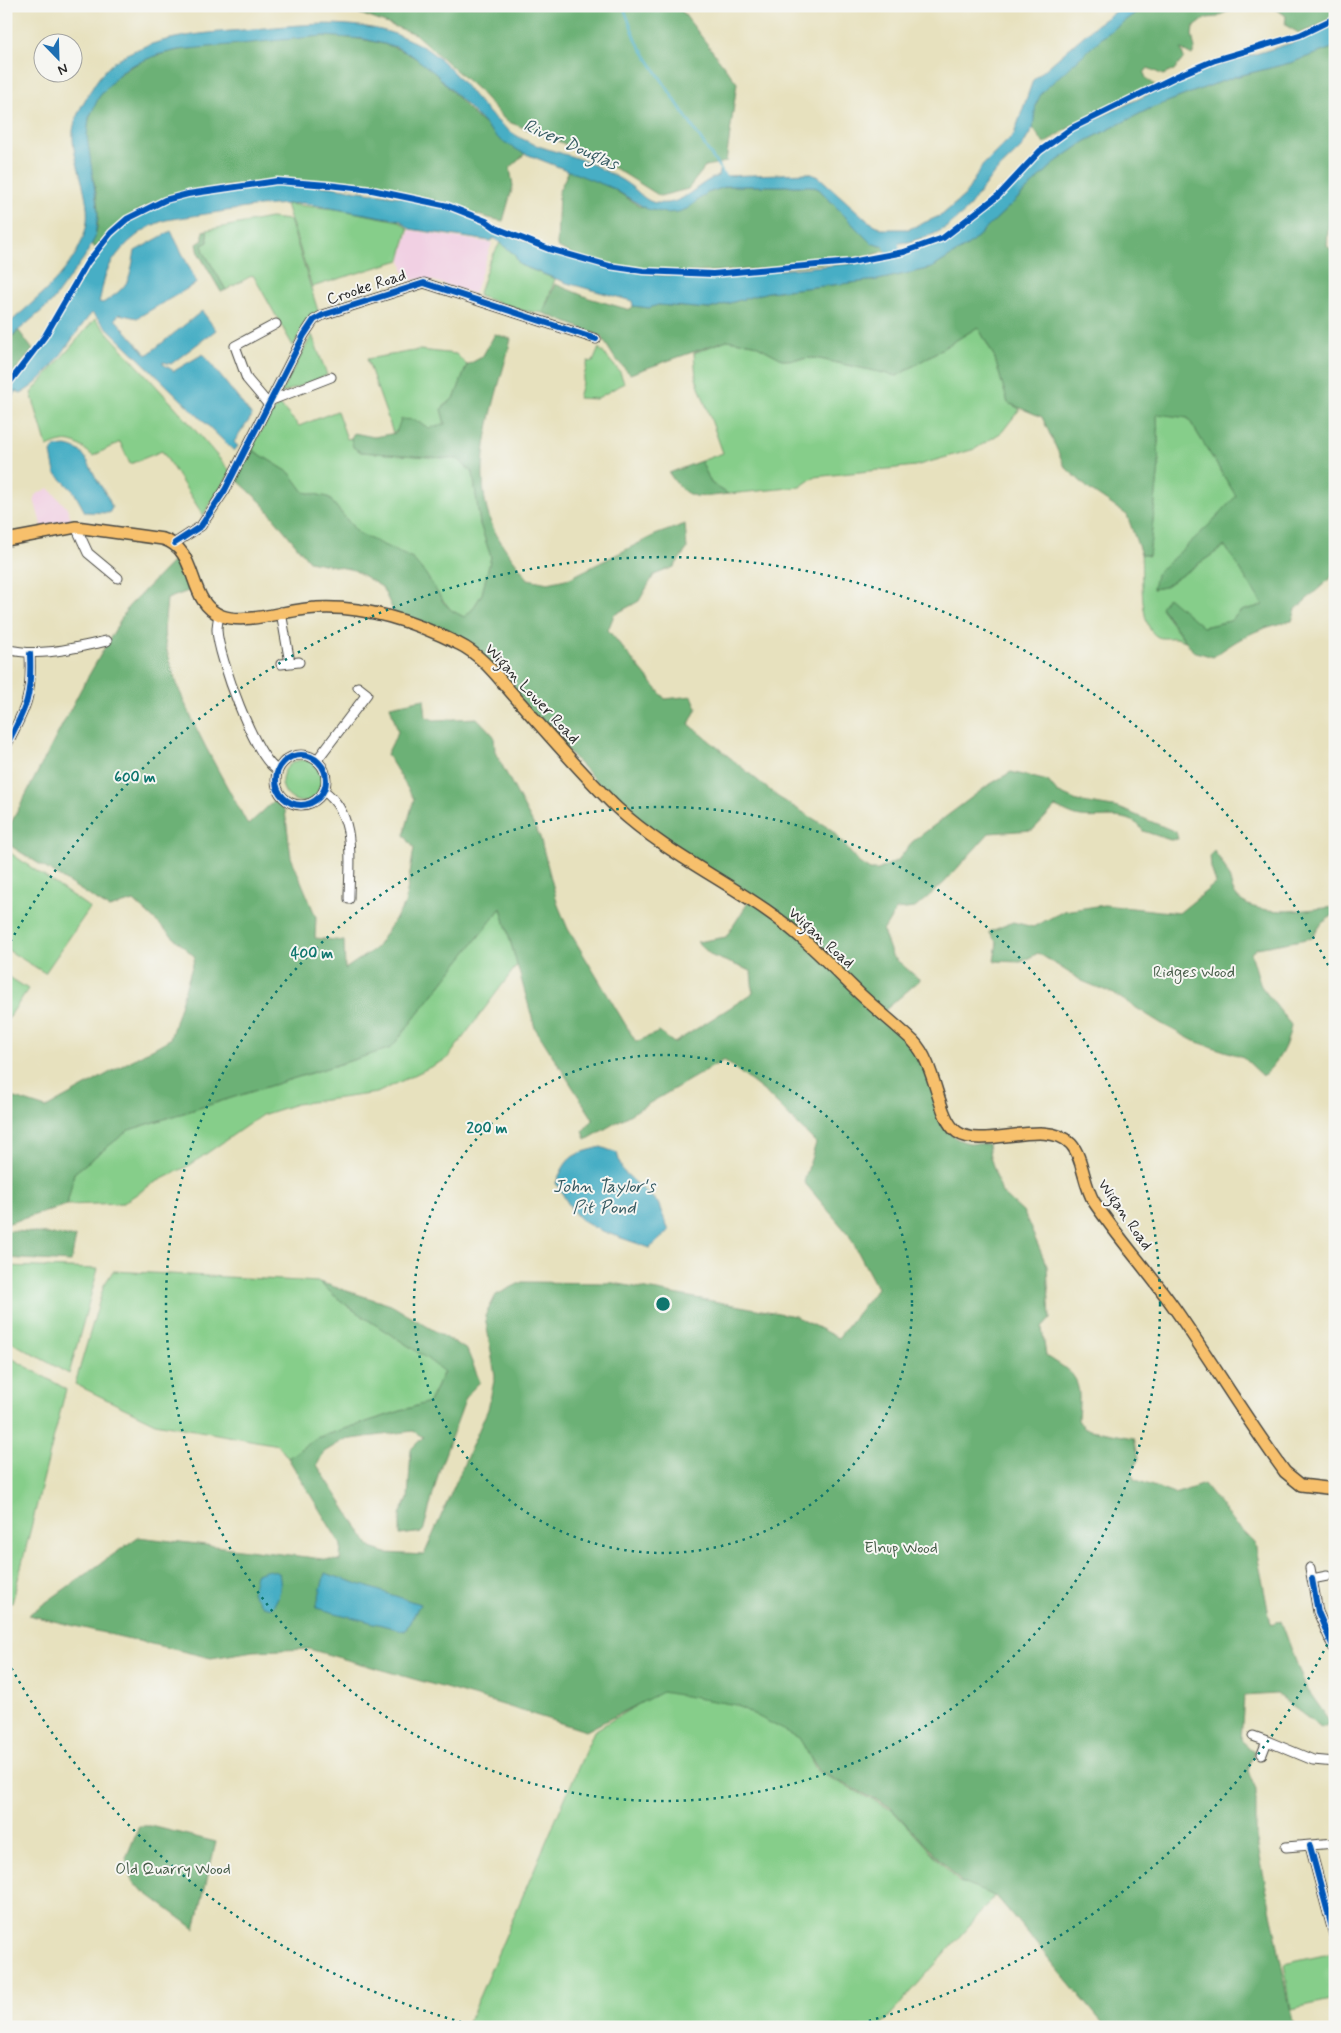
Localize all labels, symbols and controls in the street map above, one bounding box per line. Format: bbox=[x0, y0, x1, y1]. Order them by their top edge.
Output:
north arrow bbox=[32, 32, 82, 82]
text: N bbox=[55, 59, 70, 79]
water label: River Douglas bbox=[519, 113, 623, 179]
street label: Crooke Road bbox=[324, 265, 409, 310]
street label: Wigan Lower Road bbox=[479, 639, 584, 749]
text: 600 m bbox=[114, 768, 156, 788]
street label: Wigan Road bbox=[783, 903, 858, 974]
text: 400 m bbox=[291, 944, 333, 964]
park label: Ridges Wood bbox=[1153, 962, 1235, 984]
text: 200 m bbox=[467, 1119, 508, 1139]
water label: John Taylor's Pit Pond bbox=[553, 1175, 657, 1220]
street label: Wigan Road bbox=[1092, 1175, 1157, 1255]
centre of rings bbox=[654, 1295, 672, 1313]
park label: Elnup Wood bbox=[864, 1538, 938, 1559]
park label: Old Quarry Wood bbox=[115, 1859, 231, 1880]

